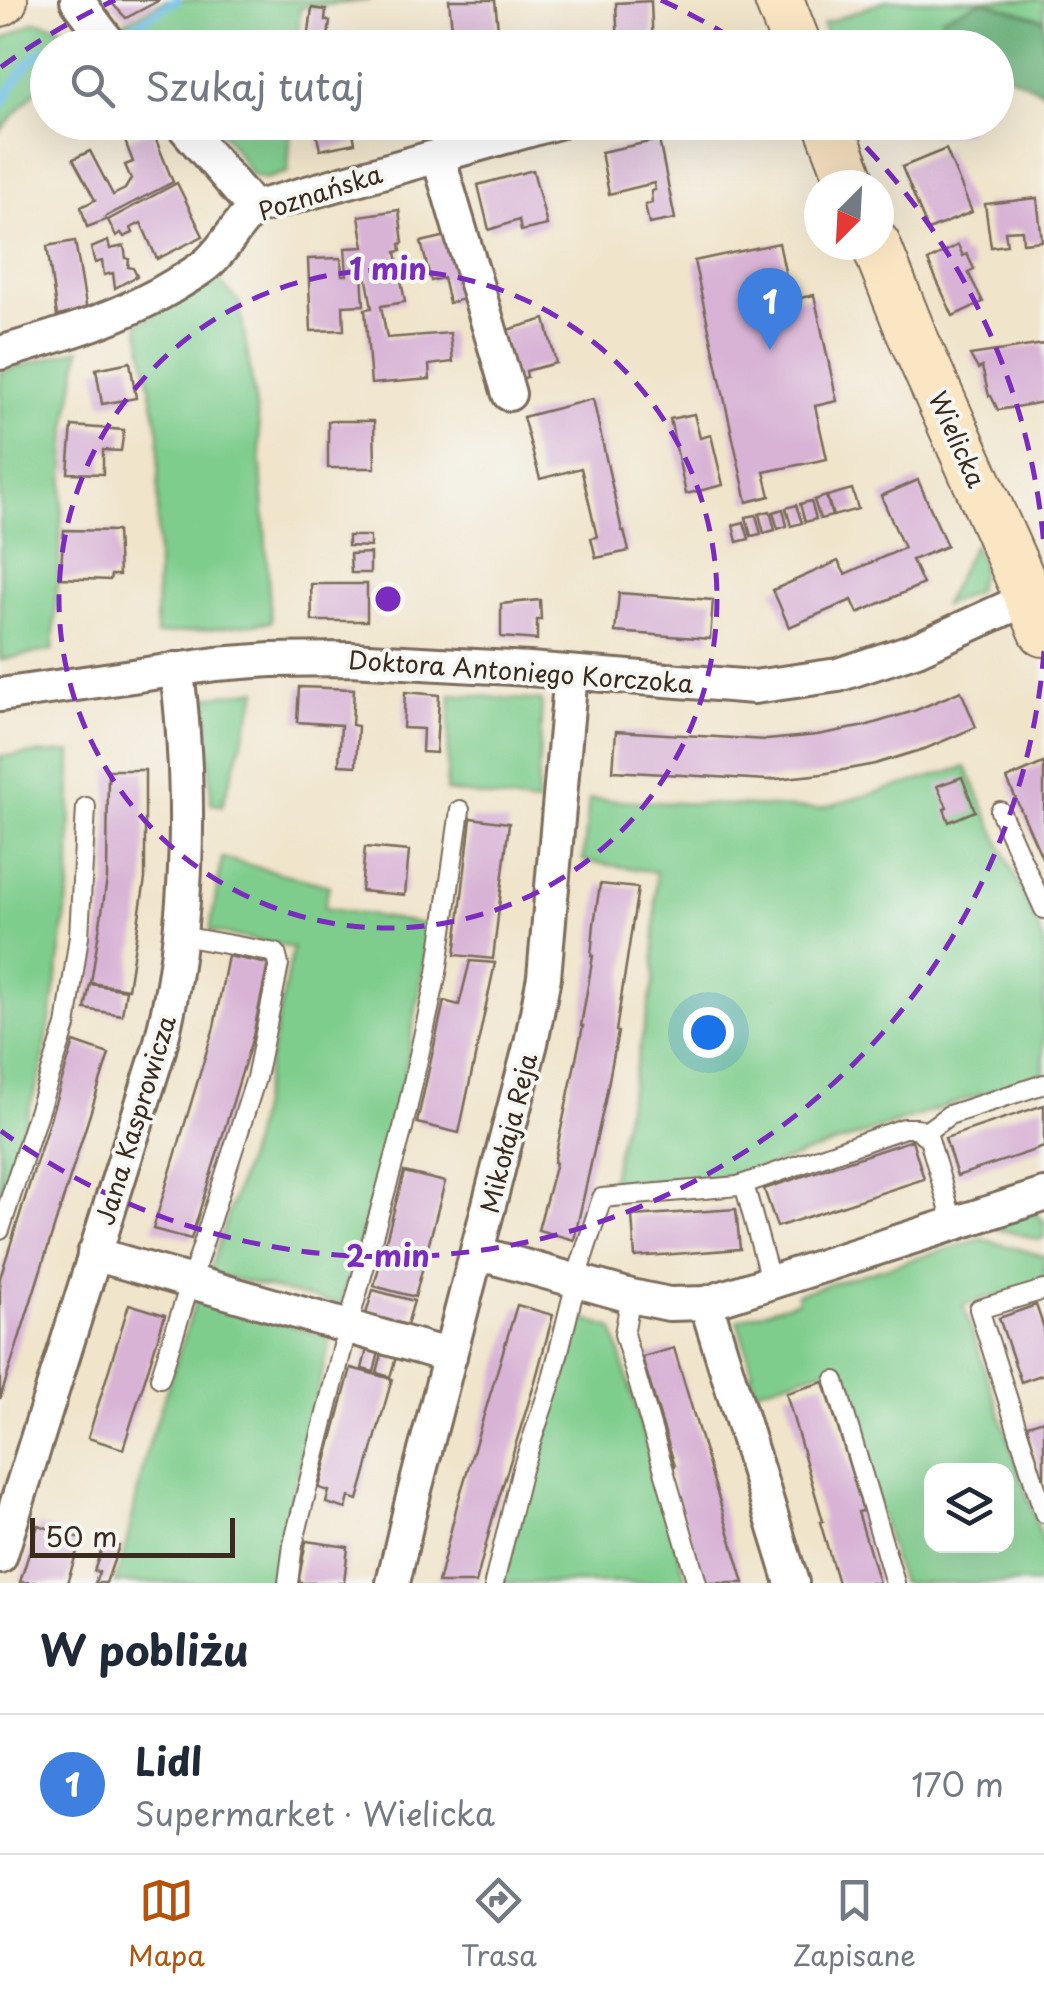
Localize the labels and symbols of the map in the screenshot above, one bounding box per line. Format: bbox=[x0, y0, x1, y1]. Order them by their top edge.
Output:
street label: Poznańska bbox=[253, 154, 387, 230]
north arrow bbox=[804, 170, 894, 260]
text: 1 min bbox=[349, 245, 427, 290]
pin: 1 bbox=[738, 268, 802, 350]
street label: Wielicka bbox=[920, 385, 996, 494]
centre of rings bbox=[370, 581, 406, 617]
street label: Doktora Antoniego Korczoka bbox=[347, 640, 695, 702]
your location bbox=[683, 1007, 734, 1058]
street label: Jana Kasprowicza bbox=[85, 1010, 185, 1229]
street label: Mikołaja Reja bbox=[470, 1049, 546, 1217]
text: 2 min bbox=[346, 1232, 430, 1277]
scale bar bbox=[30, 1513, 235, 1558]

